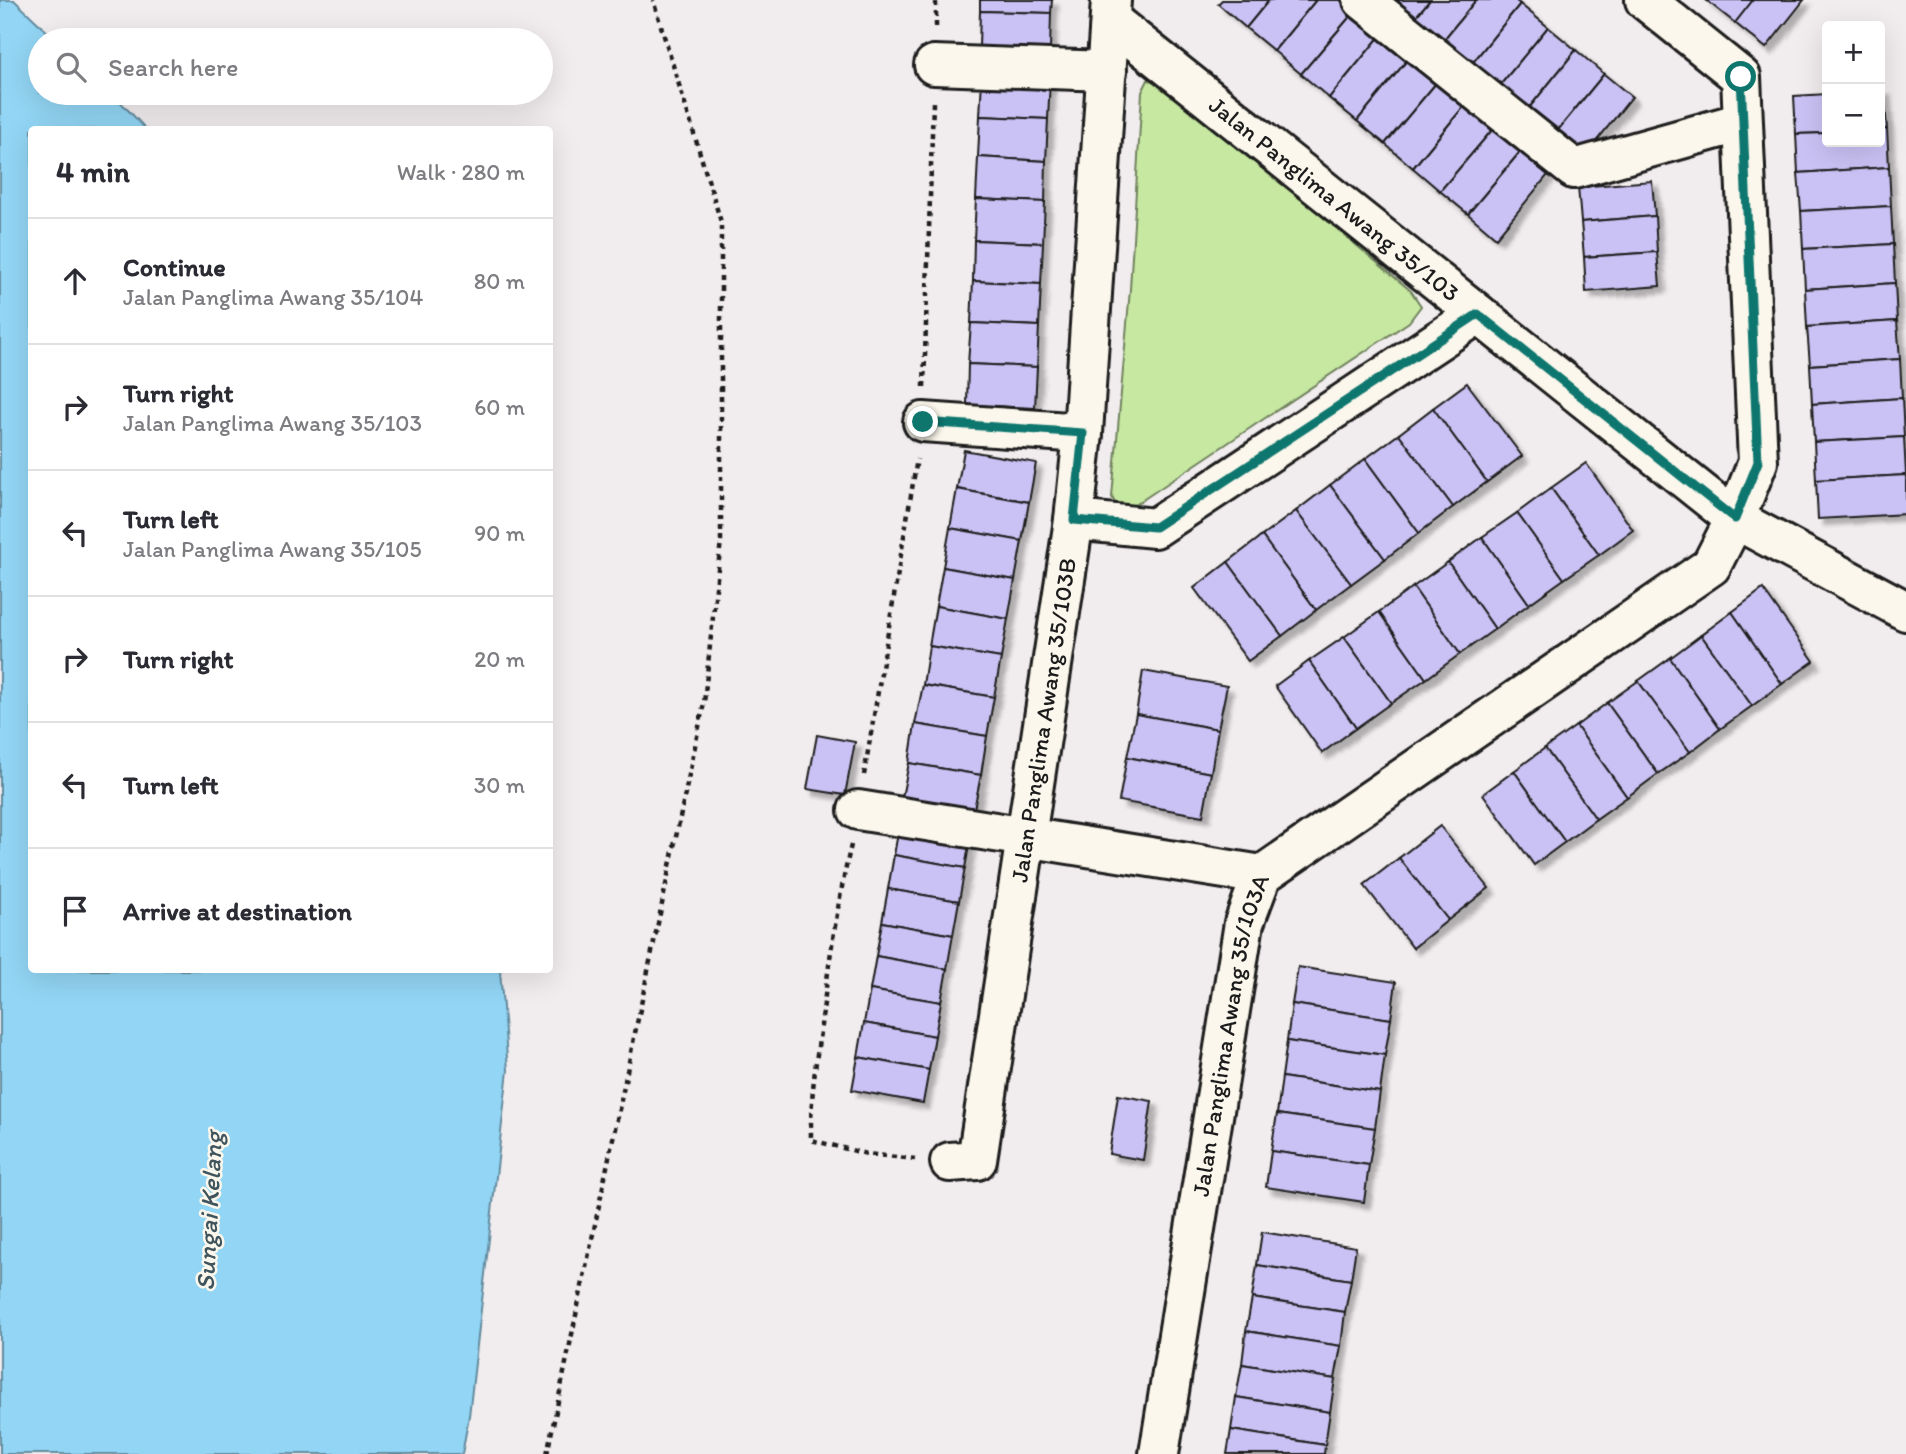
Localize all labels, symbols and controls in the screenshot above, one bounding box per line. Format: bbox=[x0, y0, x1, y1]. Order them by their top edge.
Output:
map controls bbox=[1822, 21, 1885, 147]
button: + bbox=[1822, 21, 1885, 84]
search box bbox=[28, 28, 553, 105]
icon: search bbox=[52, 48, 90, 86]
text: Search here bbox=[108, 51, 238, 83]
route start bbox=[1725, 61, 1756, 92]
button: − bbox=[1822, 84, 1885, 147]
street label: Jalan Panglima Awang 35/103 bbox=[1204, 90, 1466, 307]
text: 4 min bbox=[56, 153, 130, 190]
text: Walk · 280 m bbox=[397, 158, 525, 186]
text: Continue bbox=[123, 251, 226, 283]
icon: ahead bbox=[56, 262, 94, 300]
text: 80 m bbox=[474, 267, 525, 295]
text: Jalan Panglima Awang 35/104 bbox=[123, 283, 423, 311]
text: Turn right bbox=[123, 377, 234, 409]
icon: right bbox=[56, 388, 94, 426]
text: 60 m bbox=[474, 393, 525, 421]
route end bbox=[907, 406, 938, 437]
text: Jalan Panglima Awang 35/103 bbox=[123, 409, 422, 437]
text: Turn left bbox=[123, 503, 219, 535]
icon: left bbox=[56, 514, 94, 552]
text: 90 m bbox=[474, 519, 525, 547]
text: Jalan Panglima Awang 35/105 bbox=[123, 535, 422, 563]
street label: Jalan Panglima Awang 35/103B bbox=[1004, 556, 1082, 884]
icon: right bbox=[56, 640, 94, 678]
text: Turn right bbox=[123, 643, 234, 675]
text: 20 m bbox=[474, 645, 525, 673]
icon: left bbox=[56, 766, 94, 804]
text: Turn left bbox=[123, 769, 219, 801]
text: 30 m bbox=[474, 771, 525, 799]
street label: Jalan Panglima Awang 35/103A bbox=[1185, 870, 1275, 1198]
icon: arrive bbox=[56, 892, 94, 930]
text: Arrive at destination bbox=[123, 895, 352, 927]
water label: Sungai Kelang bbox=[189, 1128, 229, 1291]

